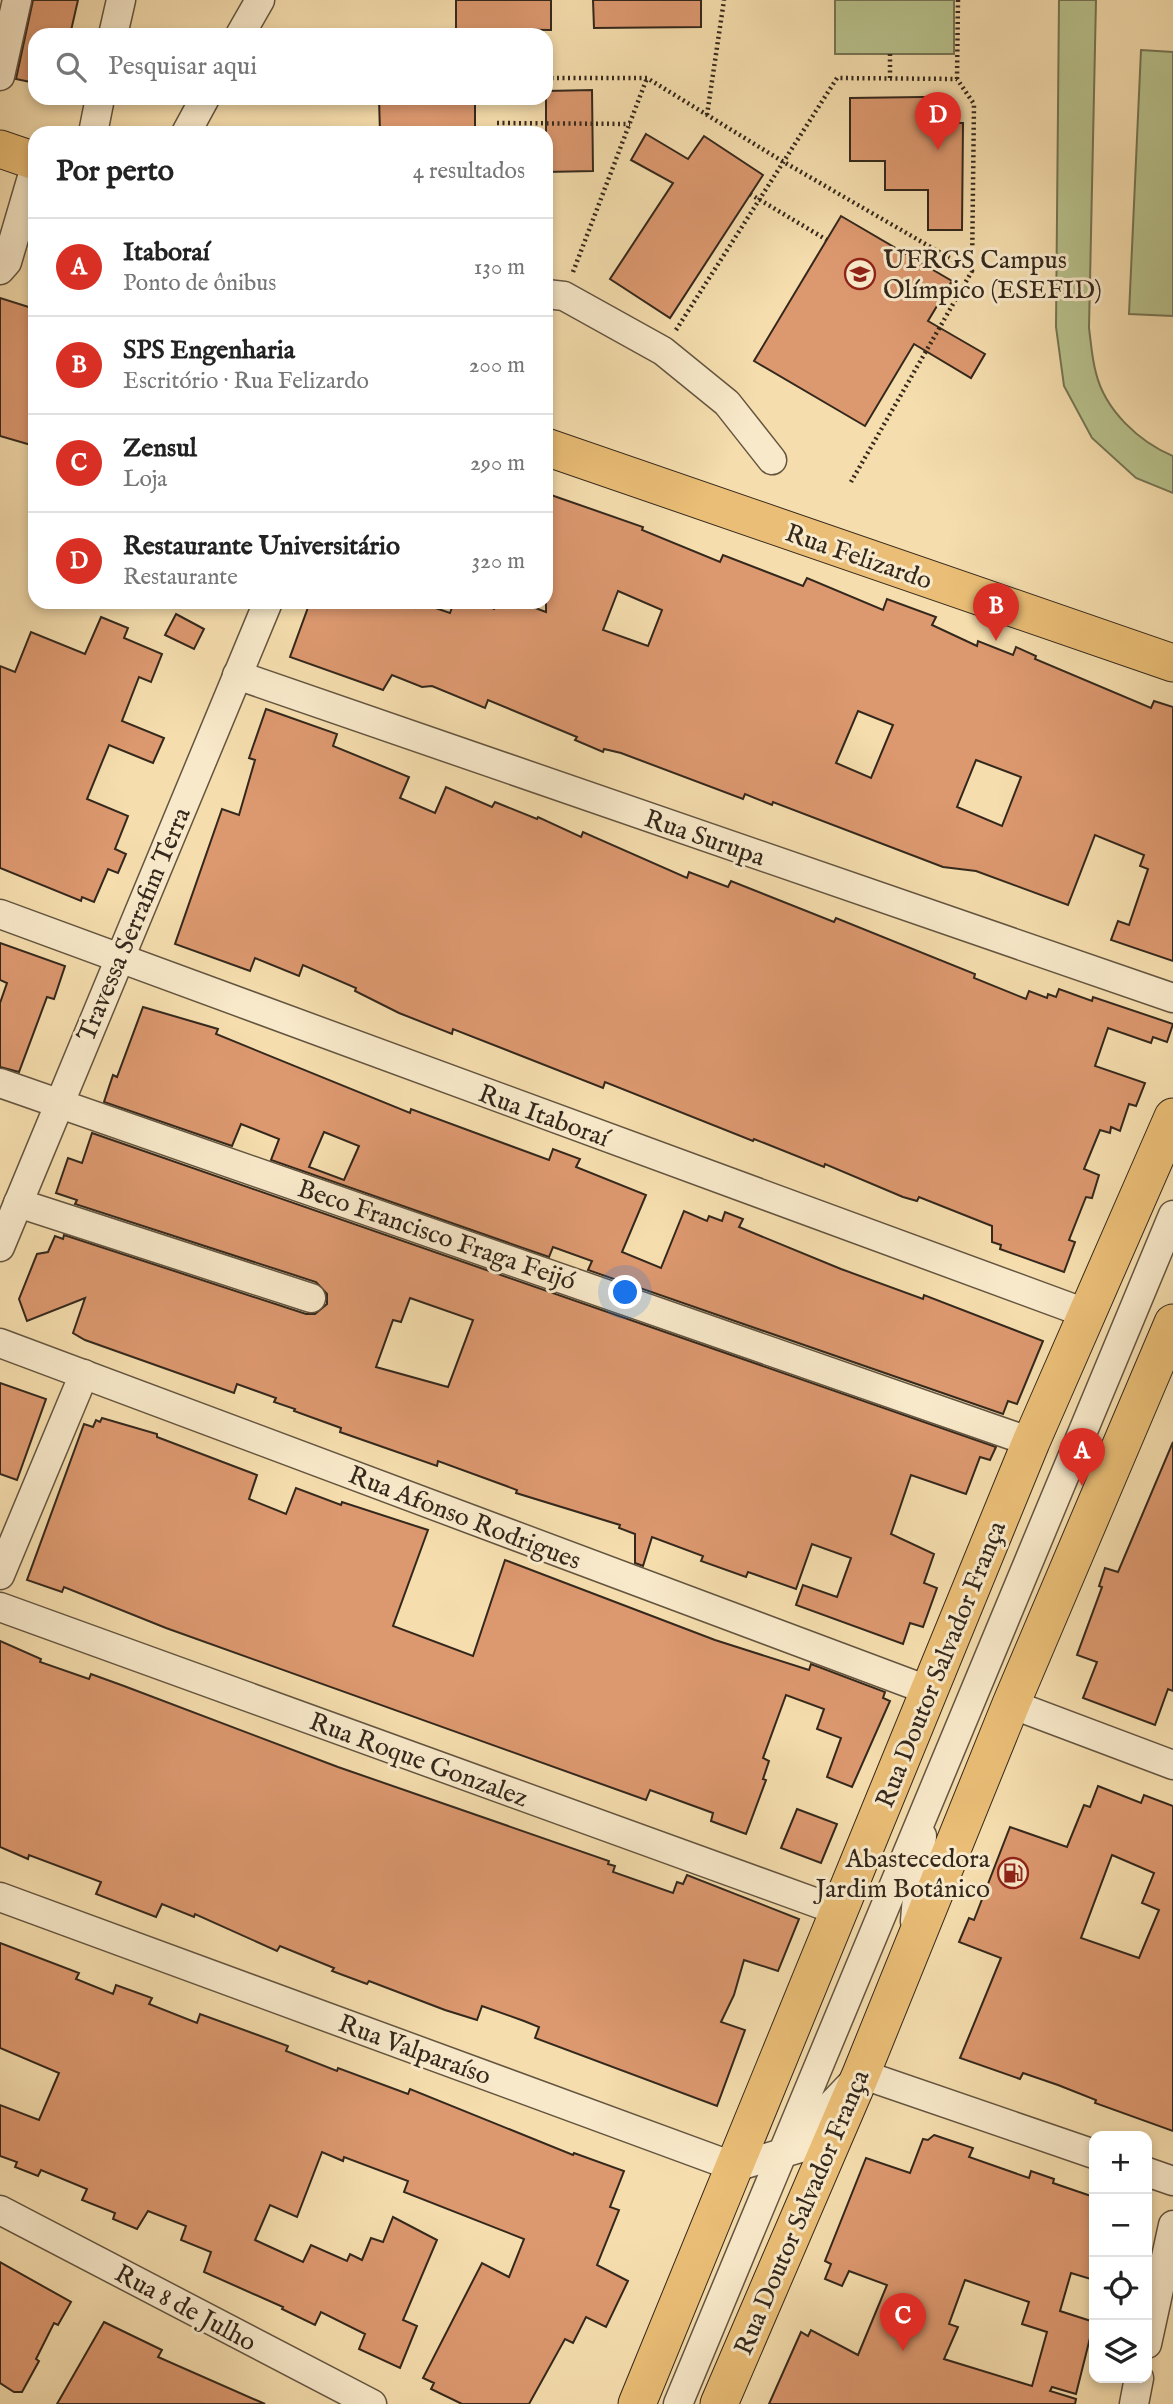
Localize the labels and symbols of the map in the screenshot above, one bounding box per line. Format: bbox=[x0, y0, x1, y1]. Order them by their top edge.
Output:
pin: D bbox=[915, 92, 961, 150]
place label: UFRGS Campus Olímpico (ESEFID) bbox=[883, 244, 1102, 307]
school or university icon: UFRGS Campus Olímpico (ESEFID) bbox=[843, 257, 877, 291]
street label: Rua Felizardo bbox=[781, 517, 936, 598]
pin: B bbox=[973, 583, 1019, 641]
street label: Travessa Serrafim Terra bbox=[70, 802, 199, 1047]
street label: Rua Surupa bbox=[640, 802, 770, 875]
street label: Rua Itaboraí bbox=[474, 1078, 615, 1156]
street label: Beco Francisco Fraga Feijó bbox=[293, 1172, 580, 1299]
your location bbox=[608, 1275, 642, 1309]
pin: A bbox=[1059, 1428, 1105, 1486]
street label: Rua Afonso Rodrigues bbox=[344, 1459, 585, 1578]
street label: Rua Doutor Salvador França bbox=[869, 1516, 1014, 1813]
street label: Rua Roque Gonzalez bbox=[305, 1706, 532, 1815]
place label: Abastecedora Jardim Botânico bbox=[812, 1843, 991, 1906]
fuel station icon: Abastecedora Jardim Botânico bbox=[996, 1856, 1030, 1890]
street label: Rua Valparaíso bbox=[334, 2008, 495, 2093]
street label: Rua Doutor Salvador França bbox=[727, 2064, 878, 2360]
street label: Rua 8 de Julho bbox=[109, 2257, 262, 2359]
pin: C bbox=[880, 2293, 926, 2351]

